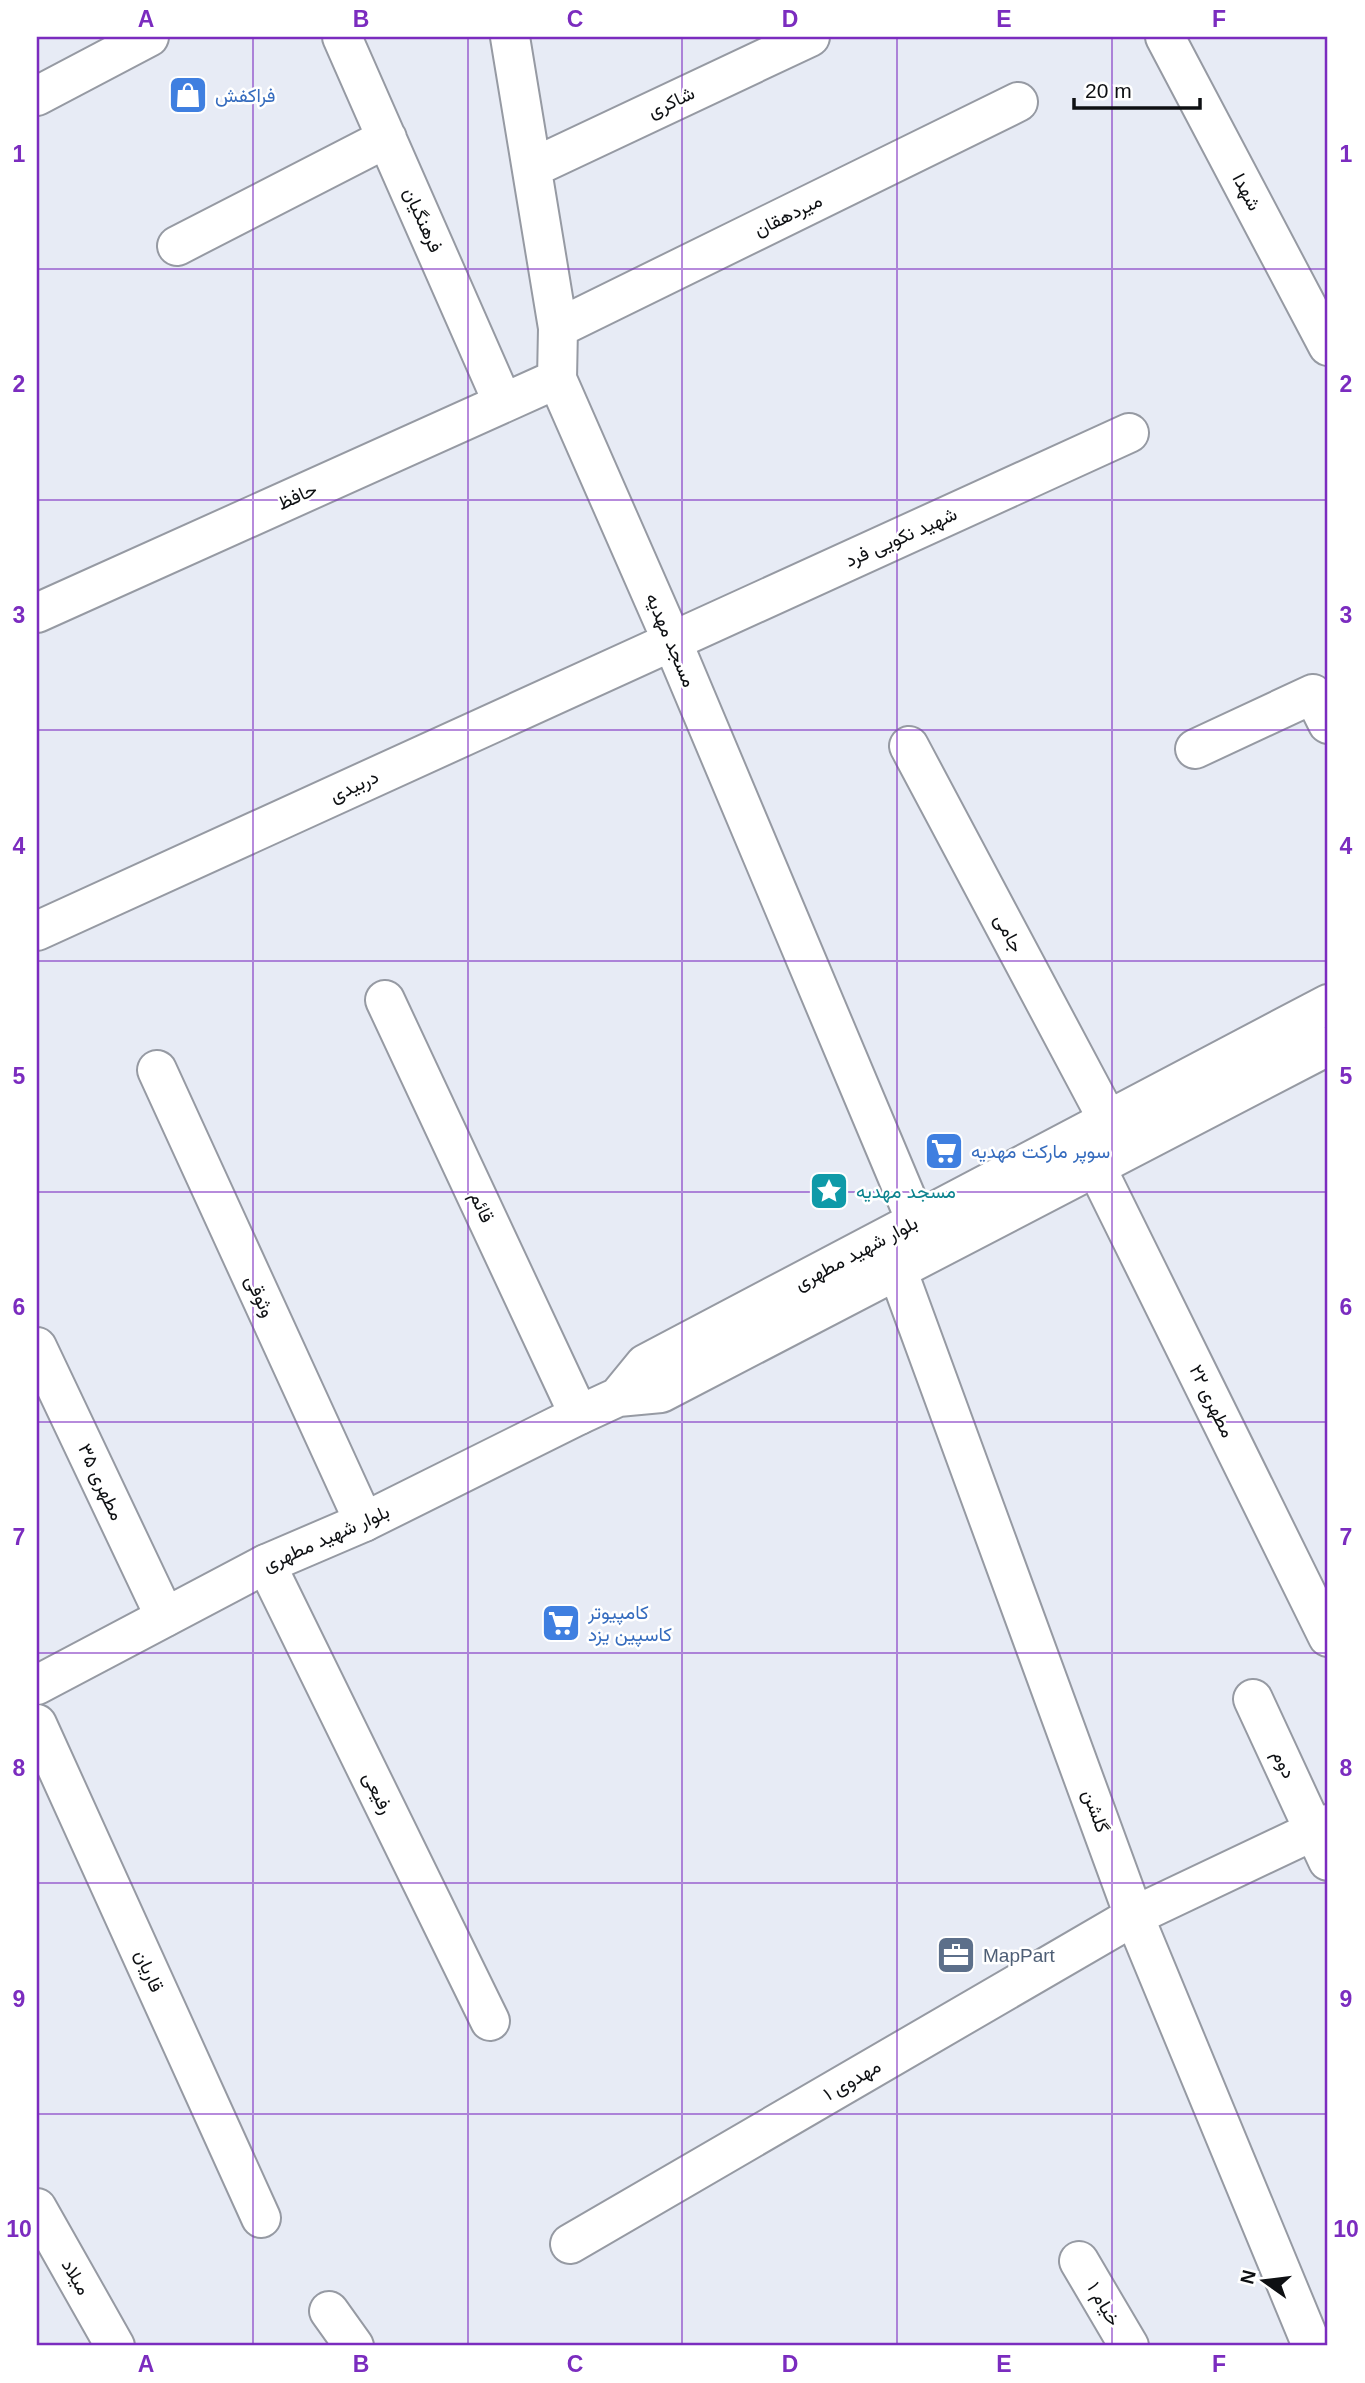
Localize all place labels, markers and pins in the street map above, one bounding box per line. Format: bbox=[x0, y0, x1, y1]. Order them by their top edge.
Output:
shop icon: فراکفش bbox=[167, 74, 209, 116]
place label: فراکفش bbox=[215, 85, 276, 107]
supermarket icon: سوپر مارکت مهدیه bbox=[923, 1130, 965, 1172]
place label: سوپر مارکت مهدیه bbox=[971, 1141, 1110, 1165]
place icon: مسجد مهدیه bbox=[808, 1170, 850, 1212]
place label: مسجد مهدیه bbox=[856, 1181, 956, 1203]
supermarket icon: کامپیوتر کاسپین یزد bbox=[540, 1602, 582, 1644]
place label: کامپیوتر کاسپین یزد bbox=[587, 1602, 672, 1648]
office icon: MapPart bbox=[935, 1934, 977, 1976]
place label: MapPart bbox=[983, 1945, 1056, 1966]

